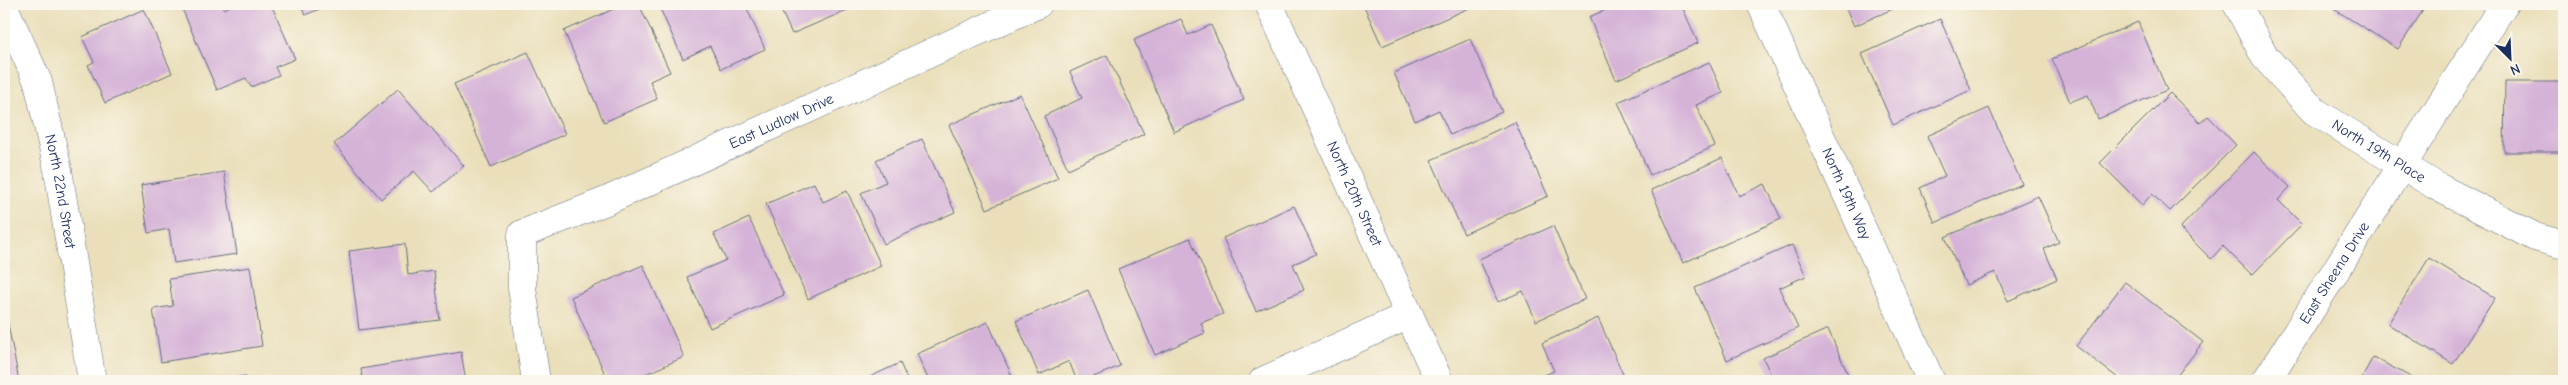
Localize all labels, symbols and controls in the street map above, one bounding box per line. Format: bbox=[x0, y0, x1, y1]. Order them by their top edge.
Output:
north arrow bbox=[2486, 32, 2536, 82]
text: N bbox=[2507, 60, 2523, 79]
street label: East Ludlow Drive bbox=[726, 89, 837, 153]
street label: North 19th Place bbox=[2329, 115, 2429, 187]
street label: North 22nd Street bbox=[41, 132, 80, 250]
street label: North 20th Street bbox=[1323, 138, 1386, 249]
street label: North 19th Way bbox=[1818, 145, 1875, 243]
street label: East Sheena Drive bbox=[2295, 218, 2373, 327]

